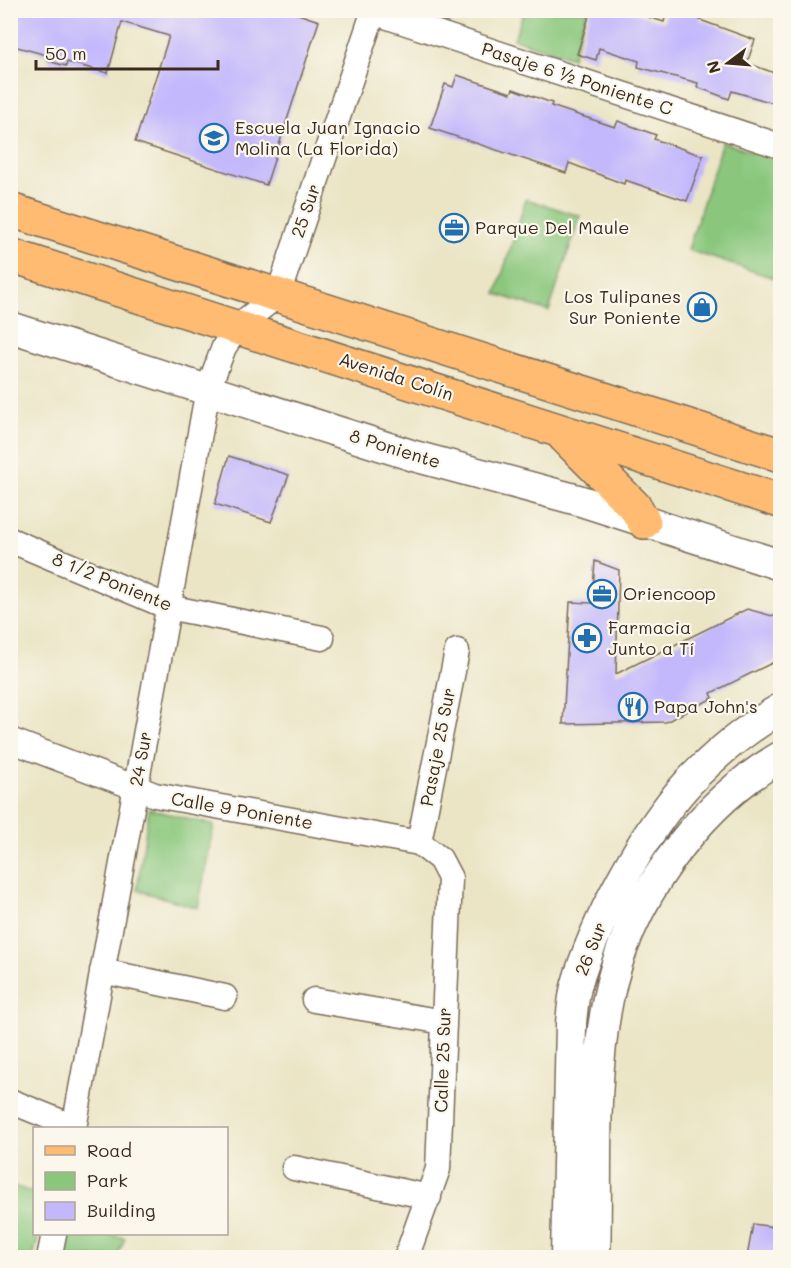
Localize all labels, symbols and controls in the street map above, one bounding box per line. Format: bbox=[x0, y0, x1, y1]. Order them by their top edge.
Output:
scale bar bbox=[36, 33, 218, 71]
north arrow bbox=[698, 33, 758, 93]
street label: Pasaje 6 ½ Poniente C bbox=[479, 36, 676, 120]
text: 50 m bbox=[45, 41, 87, 65]
text: N bbox=[701, 59, 725, 76]
place label: Escuela Juan Ignacio Molina (La Florida) bbox=[235, 115, 420, 160]
school or university icon: Escuela Juan Ignacio Molina (La Florida) bbox=[198, 122, 230, 154]
street label: 25 Sur bbox=[285, 181, 325, 241]
office icon: Parque Del Maule bbox=[438, 212, 470, 244]
place label: Parque Del Maule bbox=[475, 215, 629, 239]
place label: Los Tulipanes Sur Poniente bbox=[564, 284, 681, 329]
shop icon: Los Tulipanes Sur Poniente bbox=[686, 291, 718, 323]
street label: Avenida Colín bbox=[336, 346, 457, 406]
street label: 8 Poniente bbox=[347, 423, 444, 473]
street label: 8 1/2 Poniente bbox=[49, 546, 176, 616]
office icon: Oriencoop bbox=[586, 578, 618, 610]
place label: Oriencoop bbox=[623, 581, 716, 605]
place label: Farmacia Junto a Tí bbox=[608, 615, 695, 660]
pharmacy icon: Farmacia Junto a Tí bbox=[571, 622, 603, 654]
street label: Pasaje 25 Sur bbox=[414, 685, 460, 808]
restaurant icon: Papa John's bbox=[617, 691, 649, 723]
place label: Papa John's bbox=[654, 694, 758, 718]
street label: 24 Sur bbox=[123, 729, 157, 788]
street label: Calle 9 Poniente bbox=[169, 786, 315, 834]
street label: 26 Sur bbox=[569, 918, 612, 979]
street label: Calle 25 Sur bbox=[428, 1007, 456, 1113]
legend bbox=[33, 1127, 228, 1235]
text: Road bbox=[87, 1138, 132, 1162]
text: Park bbox=[87, 1168, 128, 1192]
text: Building bbox=[87, 1198, 155, 1222]

